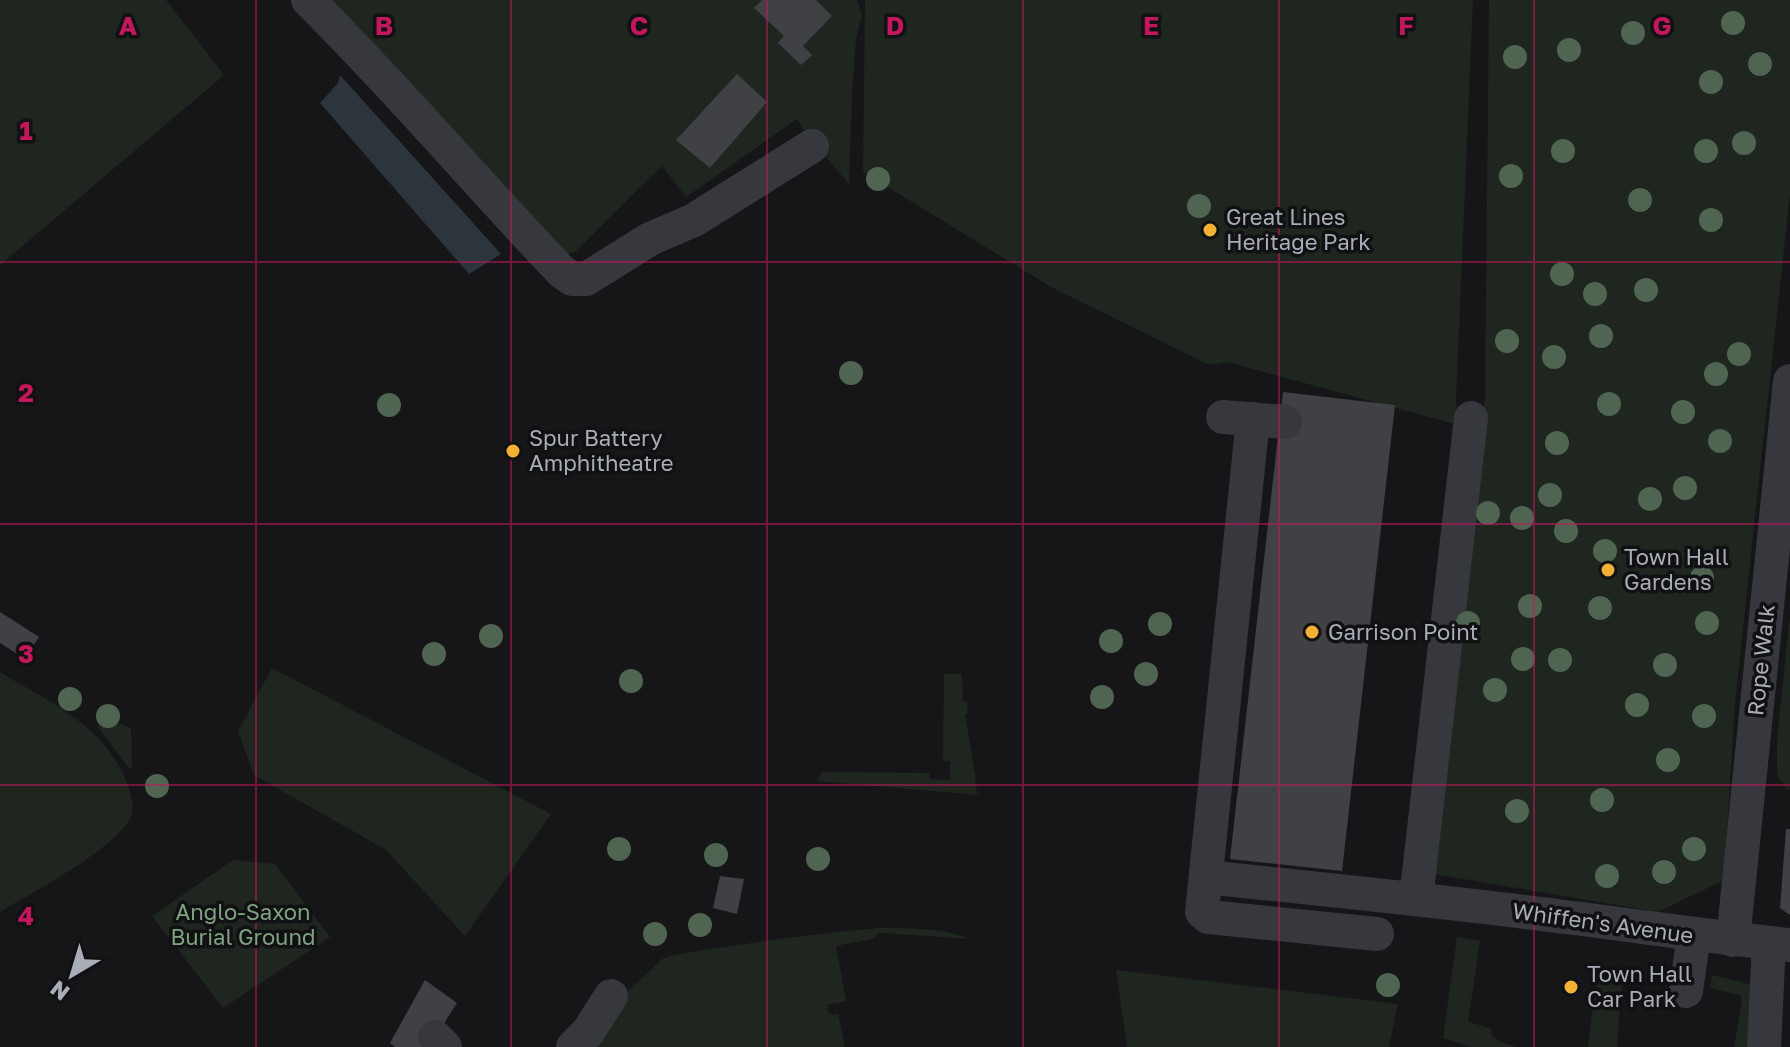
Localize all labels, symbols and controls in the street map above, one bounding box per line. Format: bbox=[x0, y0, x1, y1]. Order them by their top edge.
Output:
text: A bbox=[119, 10, 138, 41]
text: B bbox=[375, 10, 393, 41]
text: C bbox=[630, 10, 648, 41]
text: D bbox=[886, 10, 904, 41]
text: E bbox=[1143, 10, 1159, 41]
text: F bbox=[1398, 10, 1414, 41]
text: G bbox=[1652, 10, 1672, 41]
text: 1 bbox=[19, 115, 33, 146]
place label: Great Lines Heritage Park bbox=[1226, 203, 1371, 255]
marker: Great Lines Heritage Park bbox=[1201, 221, 1219, 239]
text: 2 bbox=[18, 377, 34, 408]
place label: Spur Battery Amphitheatre bbox=[529, 424, 673, 476]
marker: Spur Battery Amphitheatre bbox=[504, 442, 522, 460]
place label: Town Hall Gardens bbox=[1624, 543, 1729, 595]
marker: Town Hall Gardens bbox=[1599, 561, 1617, 579]
street label: Rope Walk bbox=[1741, 603, 1780, 717]
place label: Garrison Point bbox=[1328, 618, 1478, 645]
marker: Garrison Point bbox=[1303, 623, 1321, 641]
text: 3 bbox=[18, 638, 34, 669]
street label: Whiffen's Avenue bbox=[1511, 896, 1695, 949]
park label: Anglo-Saxon Burial Ground bbox=[171, 898, 315, 950]
text: 4 bbox=[18, 900, 34, 931]
north arrow bbox=[32, 935, 112, 1015]
place label: Town Hall Car Park bbox=[1587, 960, 1692, 1012]
text: N bbox=[44, 975, 74, 1007]
marker: Town Hall Car Park bbox=[1562, 978, 1580, 996]

